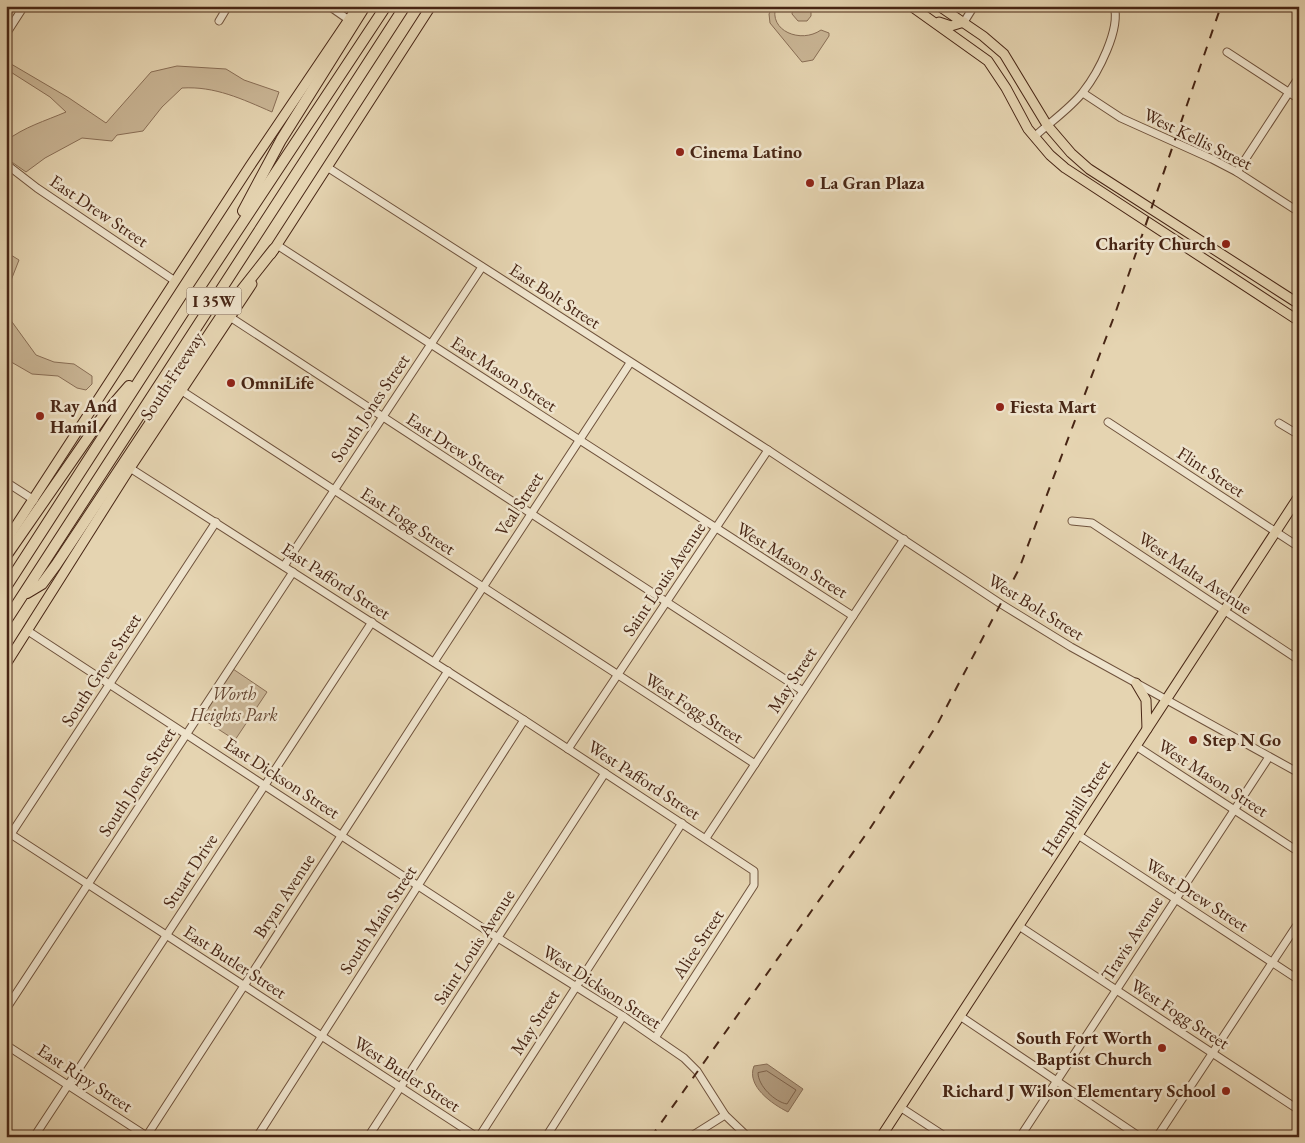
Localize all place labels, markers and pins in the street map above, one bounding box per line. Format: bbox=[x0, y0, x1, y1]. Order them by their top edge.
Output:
place label: Cinema Latino bbox=[690, 140, 802, 163]
marker: Cinema Latino bbox=[674, 146, 686, 158]
place label: La Gran Plaza bbox=[820, 171, 925, 194]
marker: La Gran Plaza bbox=[804, 177, 816, 189]
place label: Charity Church bbox=[1096, 232, 1216, 255]
marker: Charity Church bbox=[1220, 238, 1232, 250]
place label: OmniLife bbox=[241, 371, 315, 394]
marker: OmniLife bbox=[225, 377, 237, 389]
place label: Ray And Hamil bbox=[50, 394, 117, 438]
place label: Fiesta Mart bbox=[1010, 395, 1097, 418]
marker: Fiesta Mart bbox=[994, 401, 1006, 413]
marker: Ray And Hamil bbox=[34, 410, 46, 422]
place label: Step N Go bbox=[1203, 728, 1281, 751]
marker: Step N Go bbox=[1187, 734, 1199, 746]
place label: South Fort Worth Baptist Church bbox=[1016, 1026, 1152, 1070]
marker: South Fort Worth Baptist Church bbox=[1156, 1042, 1168, 1054]
place label: Richard J Wilson Elementary School bbox=[942, 1079, 1216, 1102]
marker: Richard J Wilson Elementary School bbox=[1220, 1085, 1232, 1097]

